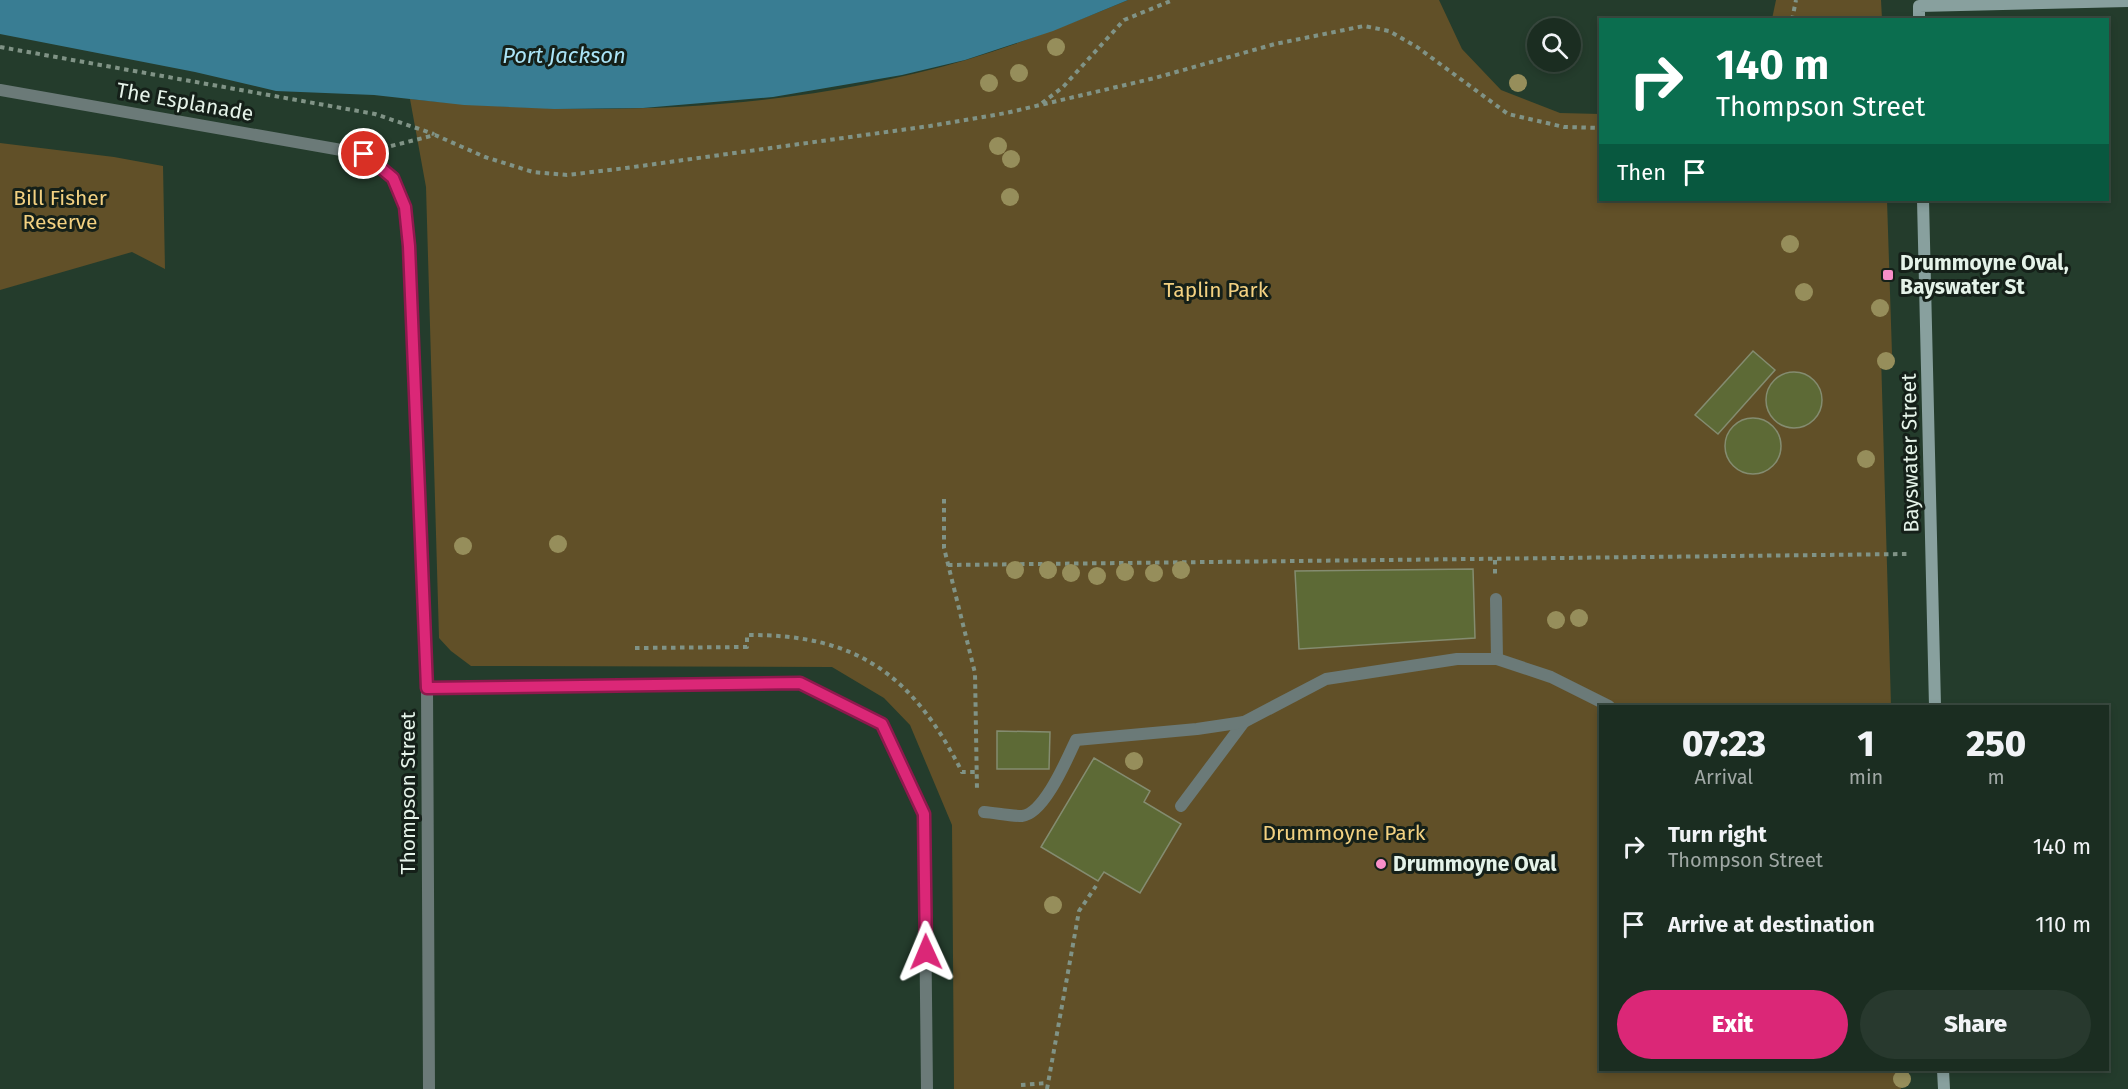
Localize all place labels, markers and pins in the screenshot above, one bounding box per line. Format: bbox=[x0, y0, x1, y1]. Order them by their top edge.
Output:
pin bbox=[338, 128, 389, 179]
place label: Drummoyne Oval, Bayswater St bbox=[1900, 250, 2069, 300]
marker: Drummoyne Oval, Bayswater St bbox=[1881, 268, 1895, 282]
place label: Drummoyne Oval bbox=[1393, 851, 1557, 877]
marker: Drummoyne Oval bbox=[1374, 857, 1388, 871]

